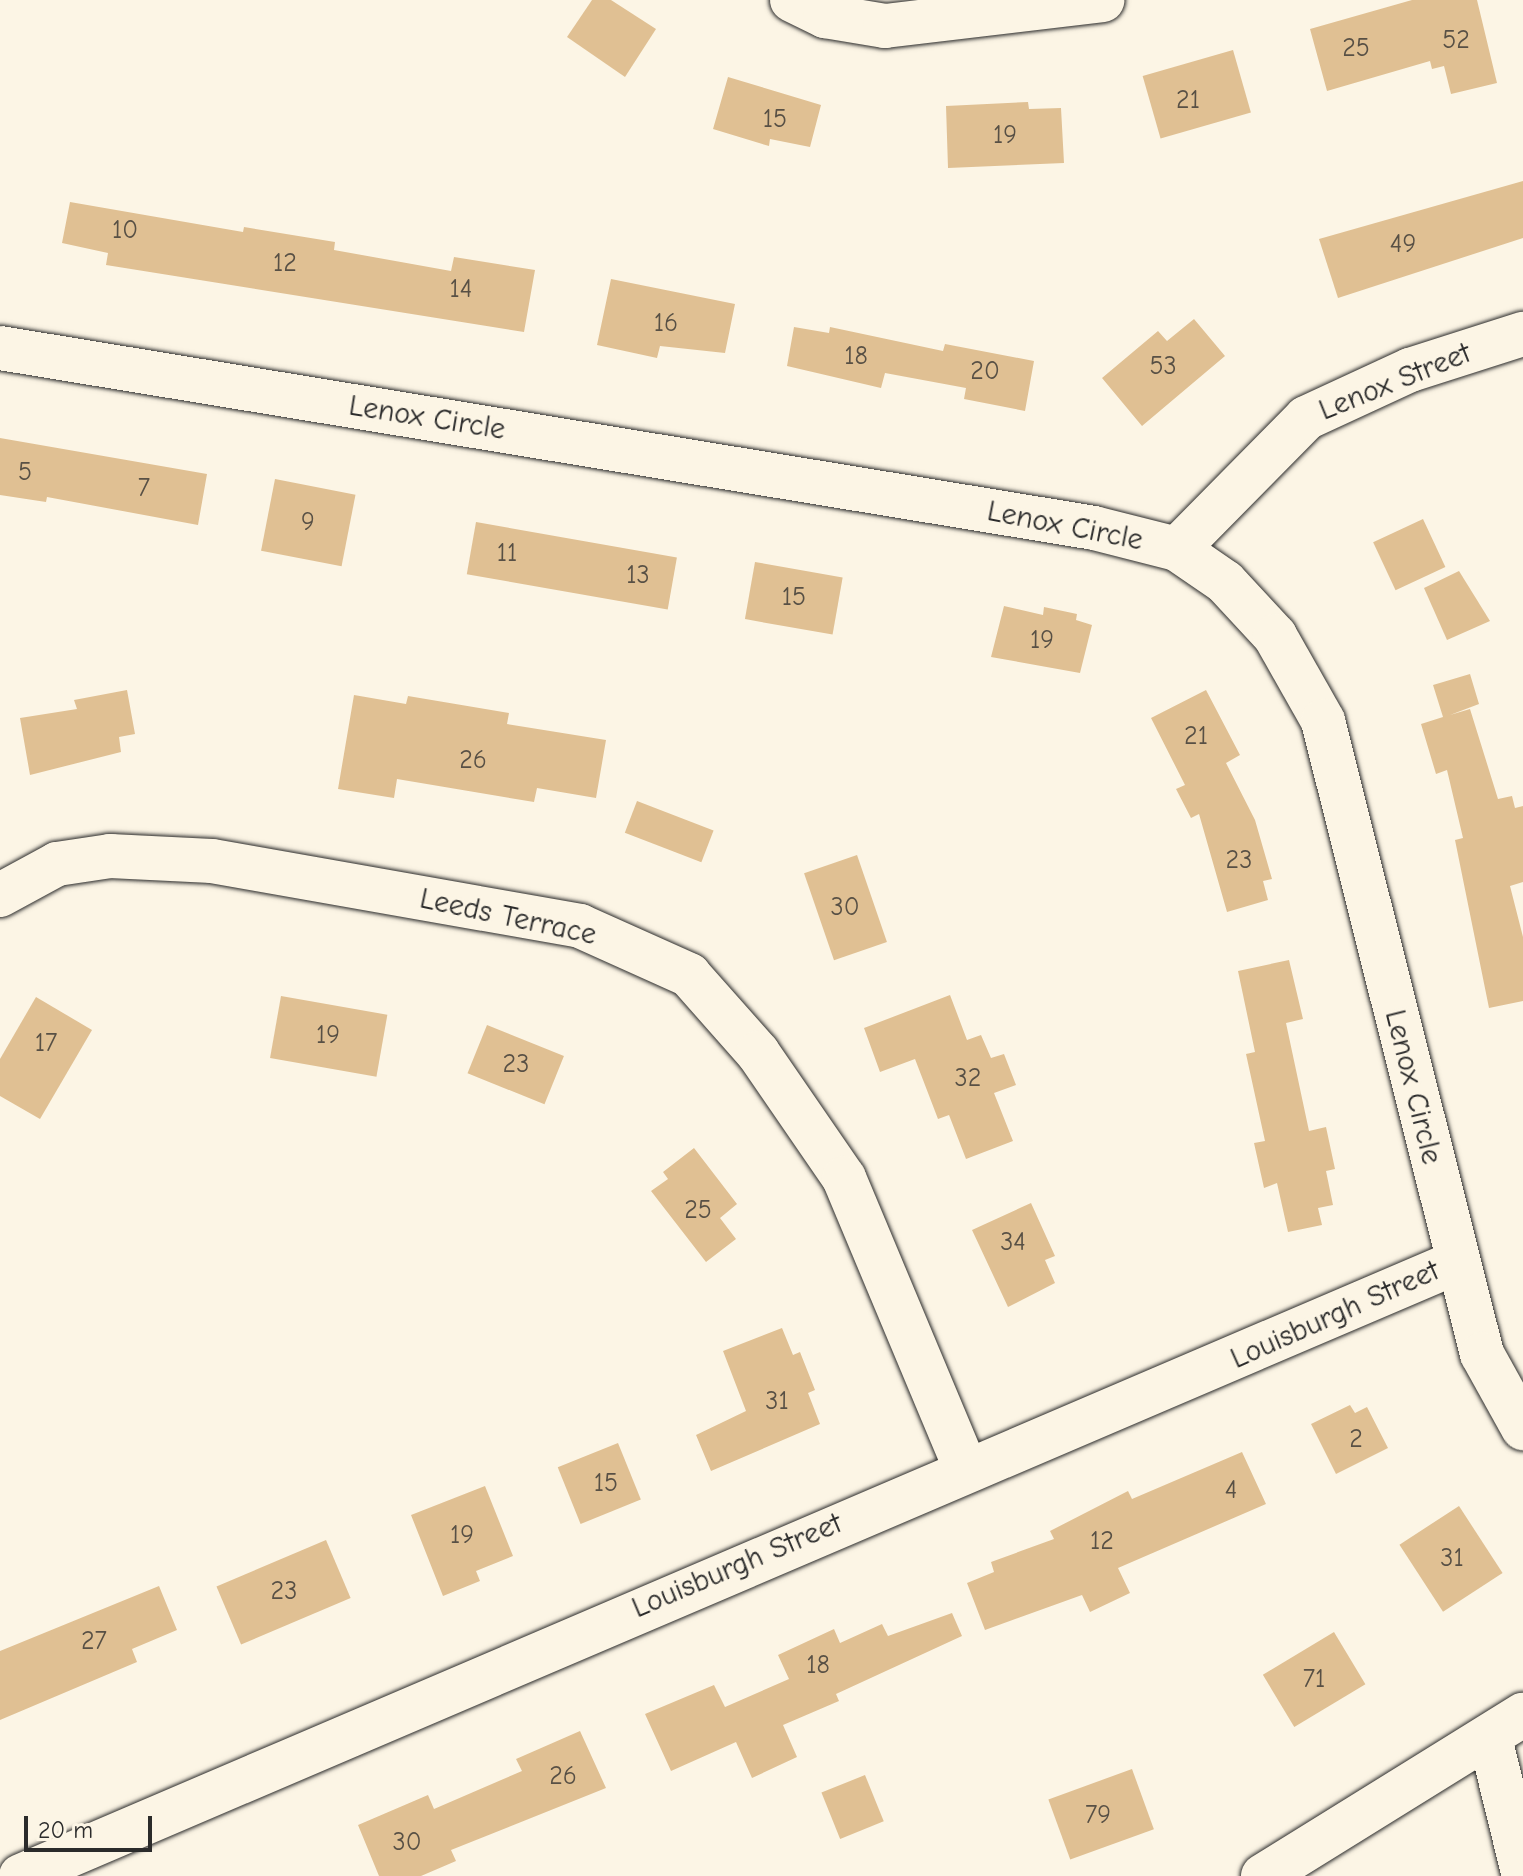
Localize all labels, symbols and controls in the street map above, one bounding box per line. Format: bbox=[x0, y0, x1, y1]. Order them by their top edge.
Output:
house number: 52 bbox=[1442, 25, 1470, 57]
house number: 25 bbox=[1342, 33, 1370, 65]
house number: 21 bbox=[1176, 85, 1200, 117]
house number: 15 bbox=[763, 104, 787, 136]
house number: 19 bbox=[993, 120, 1017, 152]
house number: 10 bbox=[112, 215, 138, 247]
house number: 49 bbox=[1390, 229, 1416, 261]
house number: 12 bbox=[273, 248, 297, 280]
house number: 14 bbox=[450, 274, 472, 306]
house number: 16 bbox=[654, 308, 678, 340]
street label: Lenox Street bbox=[1314, 335, 1476, 429]
house number: 18 bbox=[844, 341, 868, 373]
house number: 53 bbox=[1149, 351, 1177, 383]
house number: 20 bbox=[970, 356, 1000, 388]
street label: Lenox Circle bbox=[346, 388, 508, 448]
house number: 5 bbox=[18, 457, 32, 489]
house number: 7 bbox=[138, 473, 150, 505]
street label: Lenox Circle bbox=[984, 493, 1146, 559]
house number: 9 bbox=[301, 507, 315, 539]
house number: 11 bbox=[497, 538, 517, 570]
house number: 13 bbox=[626, 560, 650, 592]
house number: 15 bbox=[782, 582, 806, 614]
house number: 19 bbox=[1030, 625, 1054, 657]
house number: 21 bbox=[1184, 721, 1208, 753]
house number: 26 bbox=[459, 745, 487, 777]
house number: 23 bbox=[1226, 845, 1252, 877]
street label: Leeds Terrace bbox=[416, 881, 600, 953]
house number: 30 bbox=[831, 892, 859, 924]
street label: Lenox Circle bbox=[1376, 1006, 1450, 1168]
house number: 19 bbox=[316, 1020, 340, 1052]
house number: 17 bbox=[35, 1028, 57, 1060]
house number: 23 bbox=[503, 1049, 529, 1081]
house number: 32 bbox=[955, 1063, 981, 1095]
house number: 25 bbox=[684, 1195, 712, 1227]
house number: 34 bbox=[1000, 1227, 1026, 1259]
street label: Louisburgh Street bbox=[1225, 1253, 1445, 1377]
house number: 31 bbox=[765, 1386, 789, 1418]
house number: 2 bbox=[1349, 1424, 1363, 1456]
house number: 15 bbox=[594, 1468, 618, 1500]
house number: 4 bbox=[1225, 1475, 1237, 1507]
street label: Louisburgh Street bbox=[627, 1506, 847, 1626]
house number: 19 bbox=[450, 1520, 474, 1552]
house number: 12 bbox=[1090, 1526, 1114, 1558]
house number: 31 bbox=[1440, 1543, 1464, 1575]
house number: 23 bbox=[271, 1576, 297, 1608]
house number: 27 bbox=[81, 1626, 107, 1658]
house number: 18 bbox=[806, 1650, 830, 1682]
house number: 71 bbox=[1303, 1664, 1325, 1696]
house number: 26 bbox=[549, 1761, 577, 1793]
scale bar bbox=[28, 1800, 156, 1850]
house number: 79 bbox=[1085, 1800, 1111, 1832]
text: 20 m bbox=[38, 1816, 93, 1844]
house number: 30 bbox=[393, 1827, 421, 1859]

